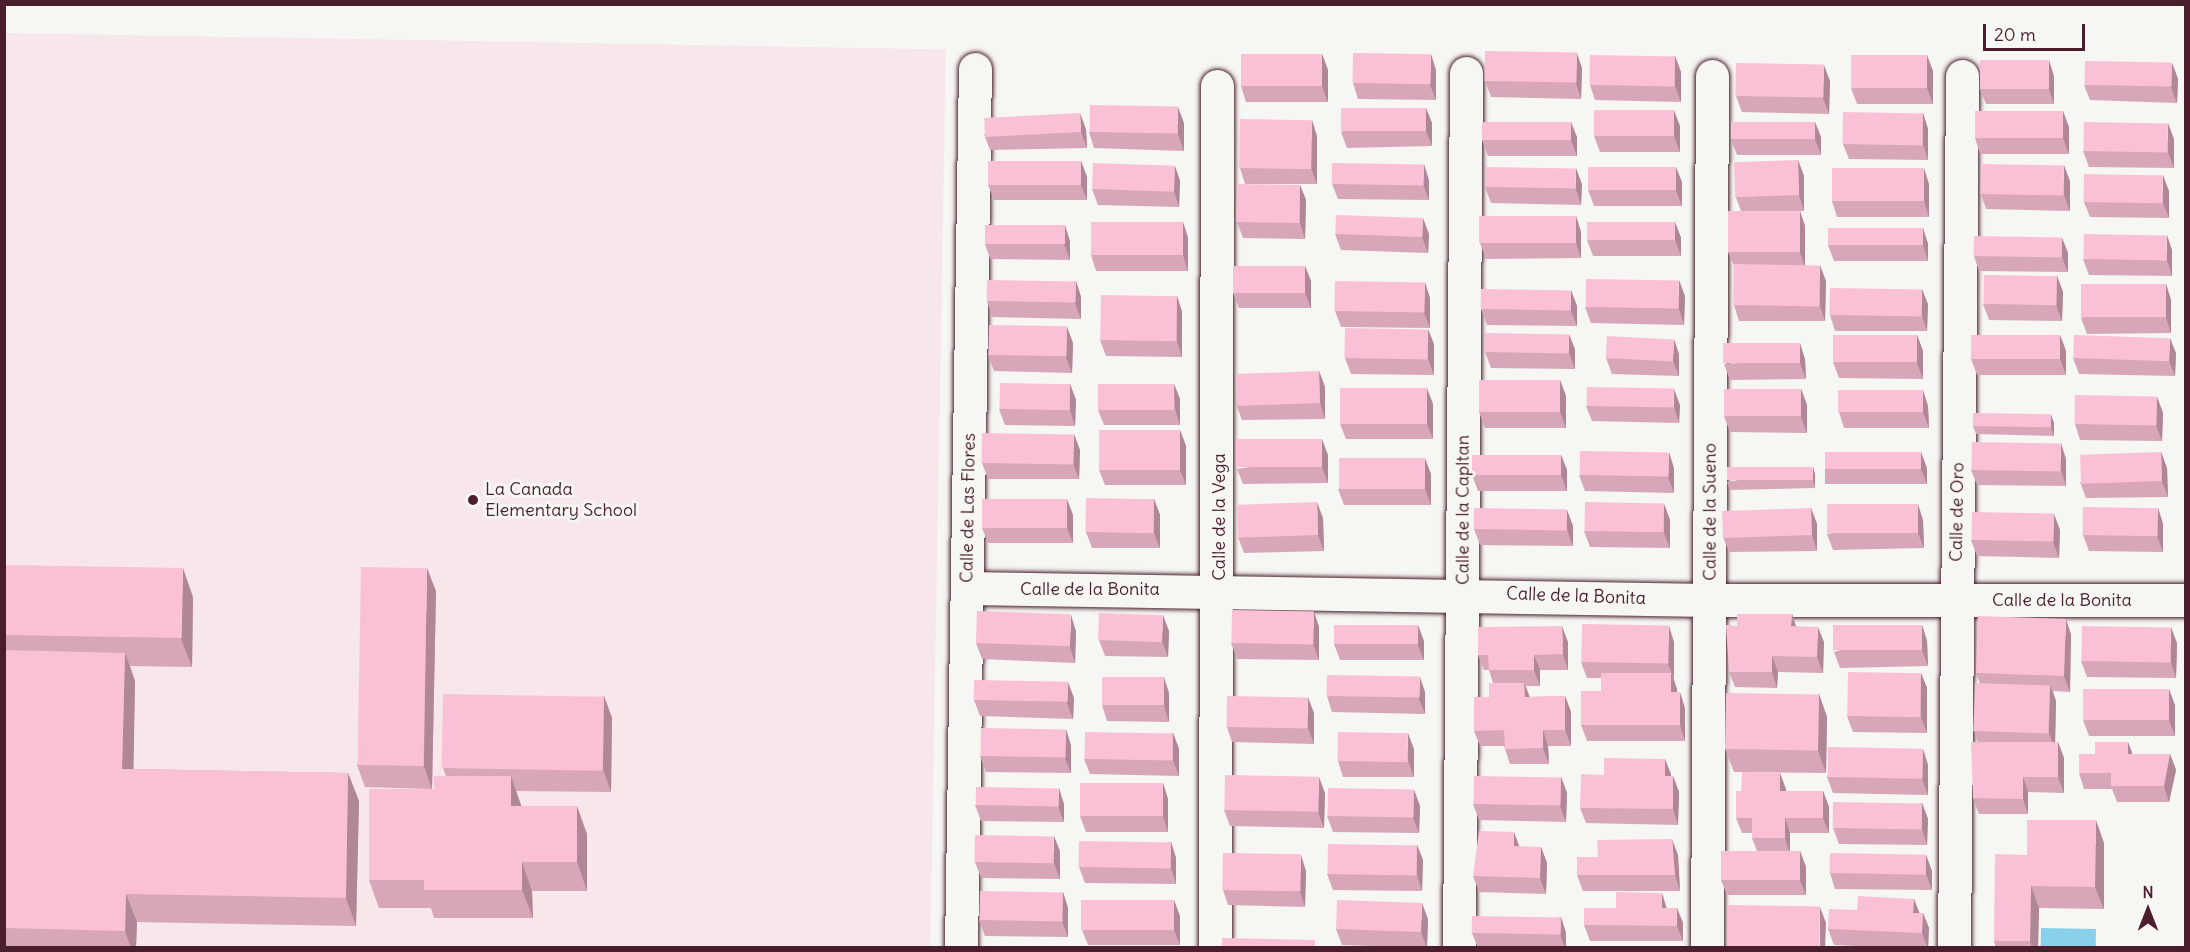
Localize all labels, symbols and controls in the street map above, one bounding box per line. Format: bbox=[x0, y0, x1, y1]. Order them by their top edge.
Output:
scale bar bbox=[1986, 12, 2088, 50]
text: 20 m bbox=[1994, 23, 2036, 46]
street label: Calle de Las Flores bbox=[956, 433, 980, 583]
street label: Calle de la Capltan bbox=[1452, 435, 1474, 585]
street label: Calle de la Sueno bbox=[1699, 443, 1721, 581]
street label: Calle de la Vega bbox=[1208, 453, 1230, 581]
street label: Calle de Oro bbox=[1945, 462, 1969, 562]
place label: La Canada Elementary School bbox=[485, 479, 637, 522]
marker: La Canada Elementary School bbox=[466, 493, 480, 507]
street label: Calle de la Bonita bbox=[1020, 578, 1160, 600]
street label: Calle de la Bonita bbox=[1506, 583, 1646, 609]
street label: Calle de la Bonita bbox=[1992, 589, 2132, 611]
north arrow bbox=[2118, 880, 2178, 940]
text: N bbox=[2142, 882, 2154, 902]

